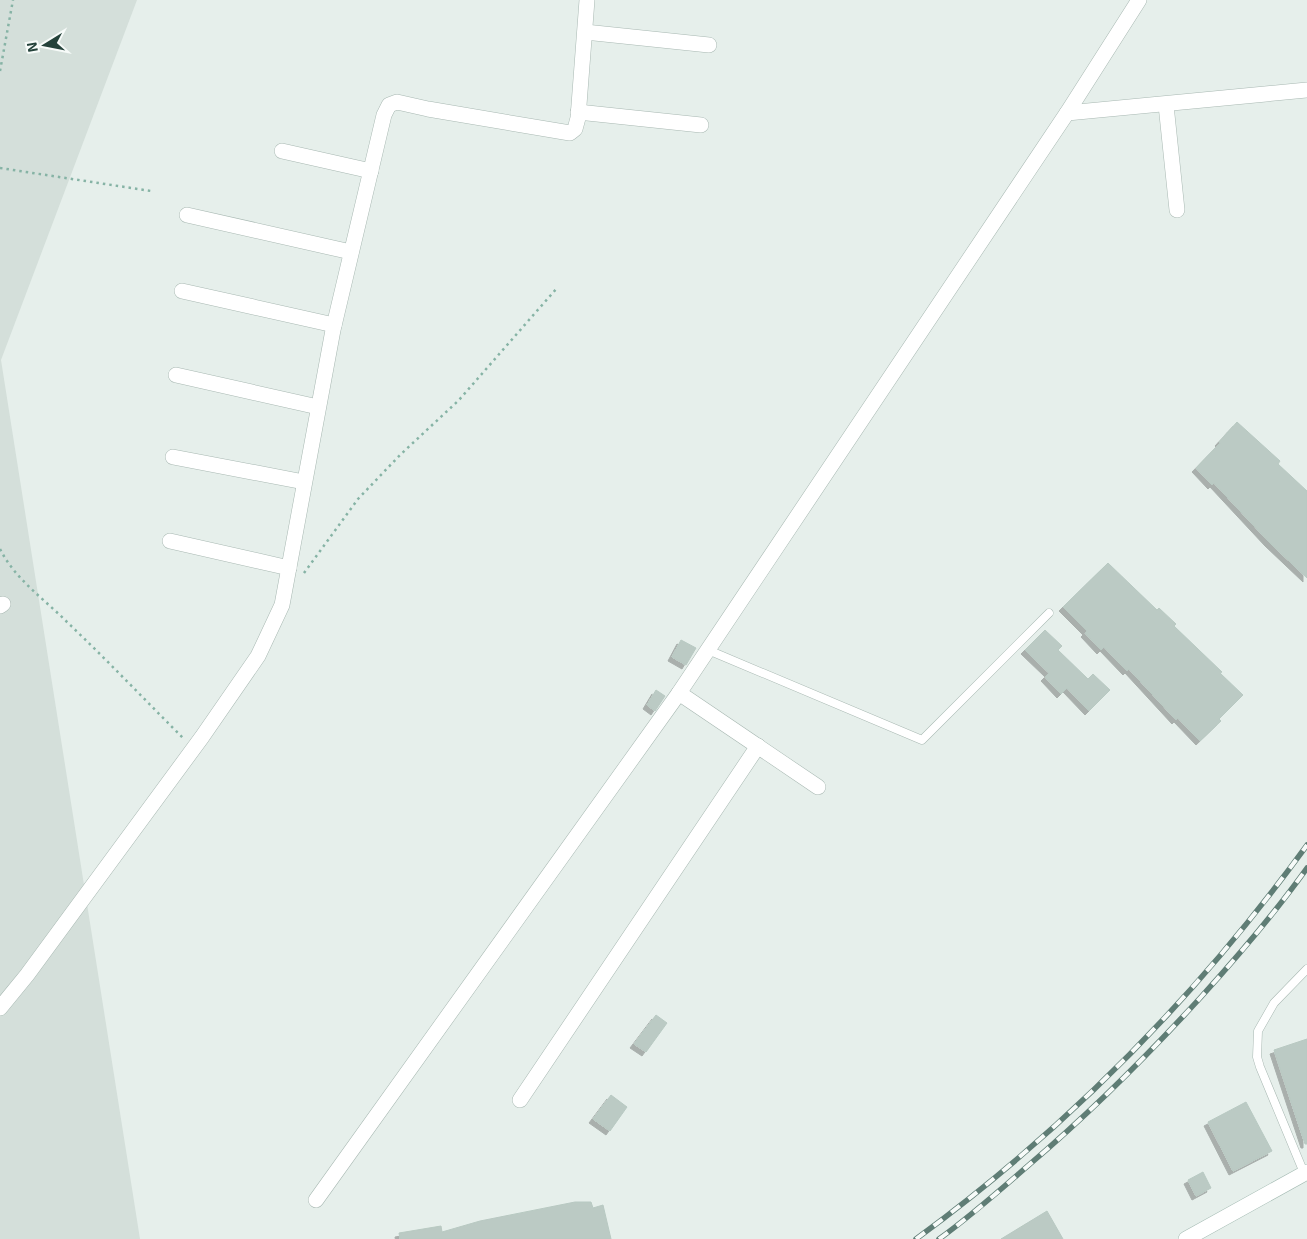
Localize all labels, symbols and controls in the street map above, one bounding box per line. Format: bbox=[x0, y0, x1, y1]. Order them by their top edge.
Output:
north arrow bbox=[20, 20, 70, 70]
text: N bbox=[22, 41, 41, 54]

